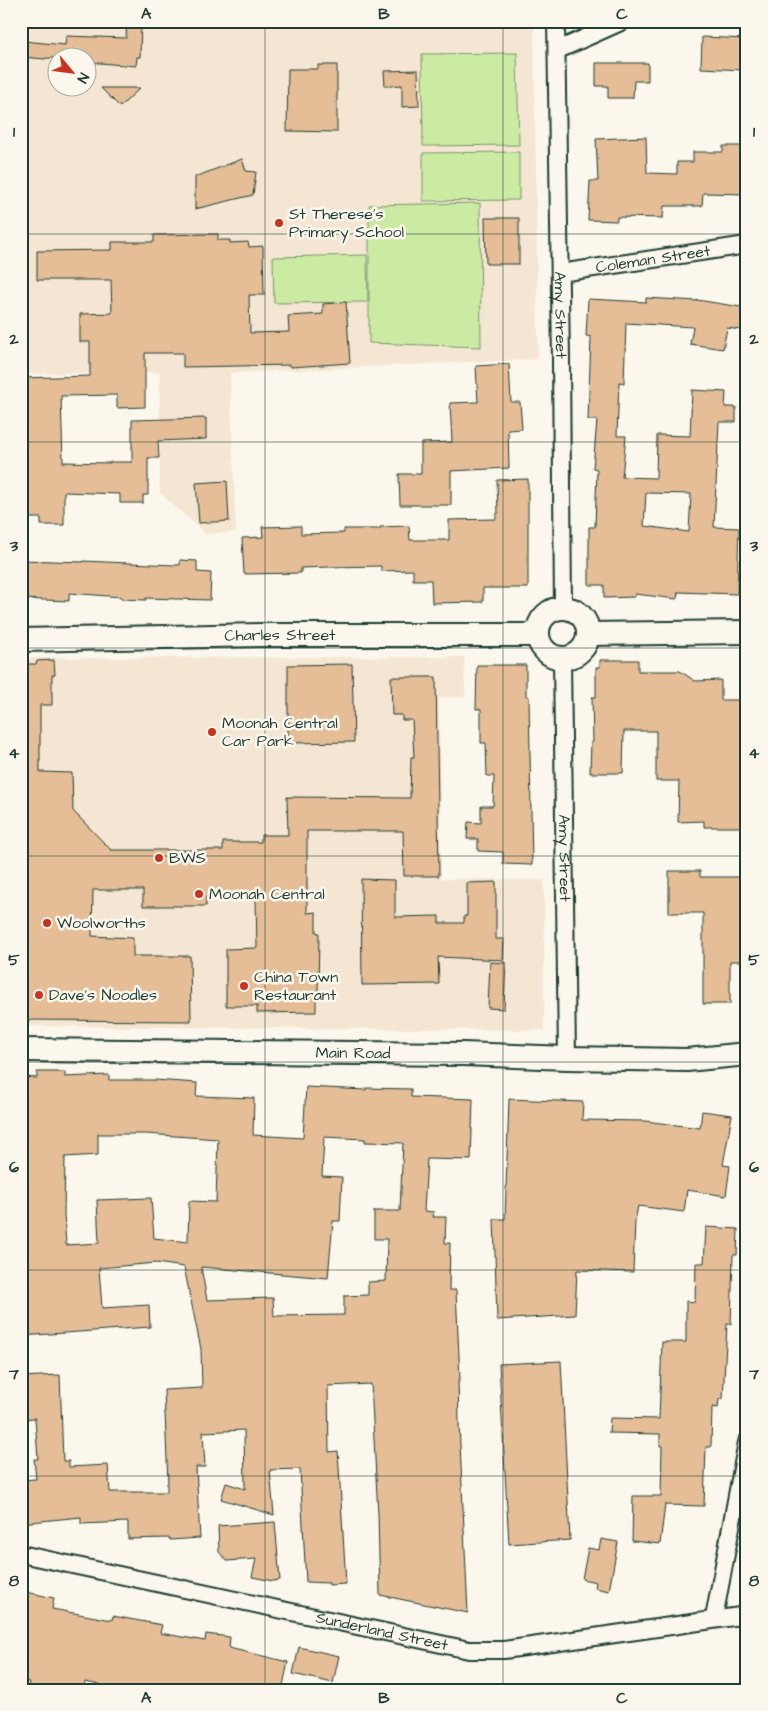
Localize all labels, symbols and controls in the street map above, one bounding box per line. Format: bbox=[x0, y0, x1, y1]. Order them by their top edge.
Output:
text: A bbox=[141, 3, 152, 25]
text: B bbox=[378, 3, 390, 25]
text: C bbox=[616, 3, 628, 25]
north arrow bbox=[48, 48, 98, 98]
text: N bbox=[72, 69, 93, 87]
text: 1 bbox=[13, 121, 16, 143]
text: 1 bbox=[753, 121, 756, 143]
place label: St Therese's Primary School bbox=[289, 203, 404, 244]
marker: St Therese's Primary School bbox=[273, 217, 285, 229]
street label: Coleman Street bbox=[594, 240, 712, 279]
street label: Amy Street bbox=[548, 271, 572, 359]
text: 2 bbox=[8, 328, 19, 350]
text: 2 bbox=[748, 328, 759, 350]
text: 3 bbox=[9, 535, 19, 557]
text: 3 bbox=[749, 535, 759, 557]
street label: Charles Street bbox=[224, 624, 336, 647]
place label: Moonah Central Car Park bbox=[222, 712, 338, 752]
marker: Moonah Central Car Park bbox=[206, 726, 218, 738]
text: 4 bbox=[9, 742, 20, 764]
text: 4 bbox=[749, 742, 760, 764]
street label: Amy Street bbox=[552, 814, 576, 902]
place label: BWS bbox=[169, 847, 206, 869]
marker: BWS bbox=[153, 852, 165, 864]
place label: Moonah Central bbox=[209, 883, 325, 905]
marker: Moonah Central bbox=[193, 888, 205, 900]
place label: Woolworths bbox=[57, 912, 146, 934]
marker: Woolworths bbox=[41, 917, 53, 929]
text: 5 bbox=[8, 949, 20, 971]
text: 5 bbox=[748, 949, 760, 971]
place label: China Town Restaurant bbox=[254, 966, 338, 1006]
marker: China Town Restaurant bbox=[238, 980, 250, 992]
place label: Dave's Noodles bbox=[49, 984, 157, 1006]
marker: Dave's Noodles bbox=[33, 989, 45, 1001]
street label: Main Road bbox=[315, 1042, 391, 1064]
text: 6 bbox=[9, 1156, 19, 1178]
text: 6 bbox=[749, 1156, 759, 1178]
text: 7 bbox=[8, 1363, 19, 1385]
text: 7 bbox=[748, 1363, 759, 1385]
text: 8 bbox=[9, 1570, 20, 1592]
text: 8 bbox=[749, 1570, 760, 1592]
street label: Sunderland Street bbox=[314, 1606, 450, 1656]
text: A bbox=[141, 1687, 152, 1709]
text: B bbox=[378, 1687, 390, 1709]
text: C bbox=[616, 1687, 628, 1709]

